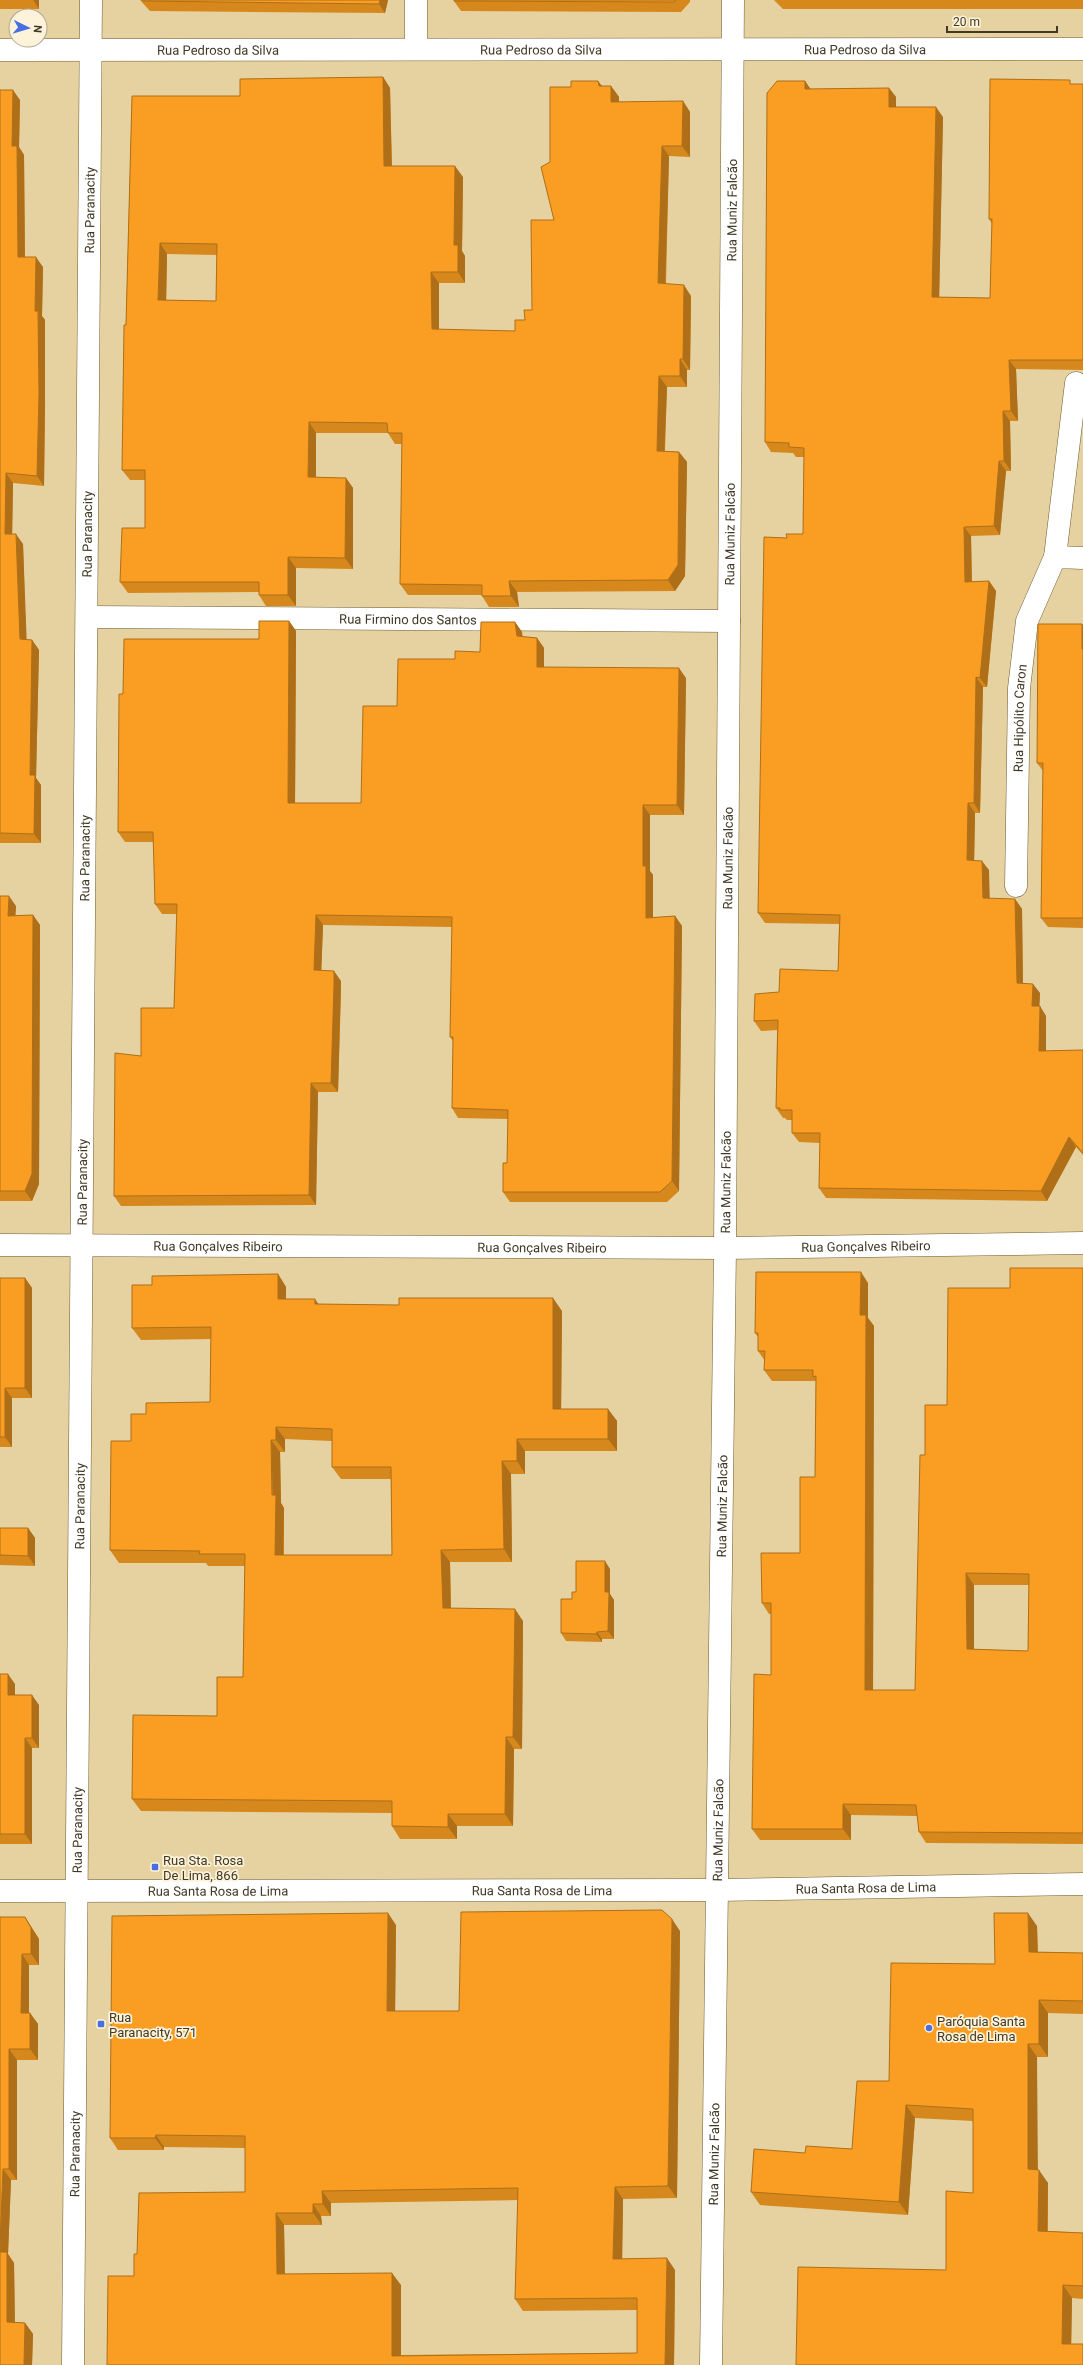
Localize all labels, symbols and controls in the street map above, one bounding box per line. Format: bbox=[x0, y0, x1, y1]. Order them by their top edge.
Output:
north arrow bbox=[8, 8, 48, 48]
scale bar bbox=[947, 8, 1057, 34]
text: 20 m bbox=[953, 15, 980, 29]
text: N bbox=[31, 24, 44, 33]
street label: Rua Pedroso da Silva bbox=[480, 42, 602, 58]
street label: Rua Pedroso da Silva bbox=[804, 42, 926, 57]
street label: Rua Pedroso da Silva bbox=[157, 43, 279, 58]
street label: Rua Muniz Falcão bbox=[724, 159, 740, 261]
street label: Rua Paranacity bbox=[82, 167, 98, 253]
street label: Rua Muniz Falcão bbox=[722, 483, 738, 585]
street label: Rua Paranacity bbox=[80, 491, 95, 577]
street label: Rua Firmino dos Santos bbox=[339, 612, 477, 627]
street label: Rua Hipólito Caron bbox=[1011, 663, 1030, 772]
street label: Rua Muniz Falcão bbox=[720, 807, 736, 909]
street label: Rua Paranacity bbox=[77, 815, 93, 901]
street label: Rua Muniz Falcão bbox=[718, 1131, 734, 1233]
street label: Rua Paranacity bbox=[75, 1139, 90, 1225]
street label: Rua Gonçalves Ribeiro bbox=[801, 1238, 931, 1255]
street label: Rua Gonçalves Ribeiro bbox=[153, 1239, 283, 1254]
street label: Rua Gonçalves Ribeiro bbox=[477, 1240, 607, 1256]
street label: Rua Muniz Falcão bbox=[714, 1455, 730, 1557]
street label: Rua Paranacity bbox=[72, 1463, 88, 1549]
street label: Rua Muniz Falcão bbox=[710, 1779, 726, 1881]
street label: Rua Paranacity bbox=[70, 1787, 85, 1873]
place label: Rua Sta. Rosa De Lima, 866 bbox=[163, 1853, 243, 1883]
marker: Rua Sta. Rosa De Lima, 866 bbox=[150, 1862, 160, 1872]
street label: Rua Santa Rosa de Lima bbox=[796, 1879, 936, 1897]
street label: Rua Santa Rosa de Lima bbox=[472, 1883, 612, 1898]
street label: Rua Santa Rosa de Lima bbox=[148, 1884, 288, 1899]
place label: Rua Paranacity, 571 bbox=[109, 2010, 197, 2040]
place label: Paróquia Santa Rosa de Lima bbox=[937, 2014, 1025, 2044]
marker: Rua Paranacity, 571 bbox=[96, 2019, 106, 2029]
marker: Paróquia Santa Rosa de Lima bbox=[924, 2023, 934, 2033]
street label: Rua Muniz Falcão bbox=[706, 2103, 722, 2205]
street label: Rua Paranacity bbox=[67, 2111, 83, 2197]

